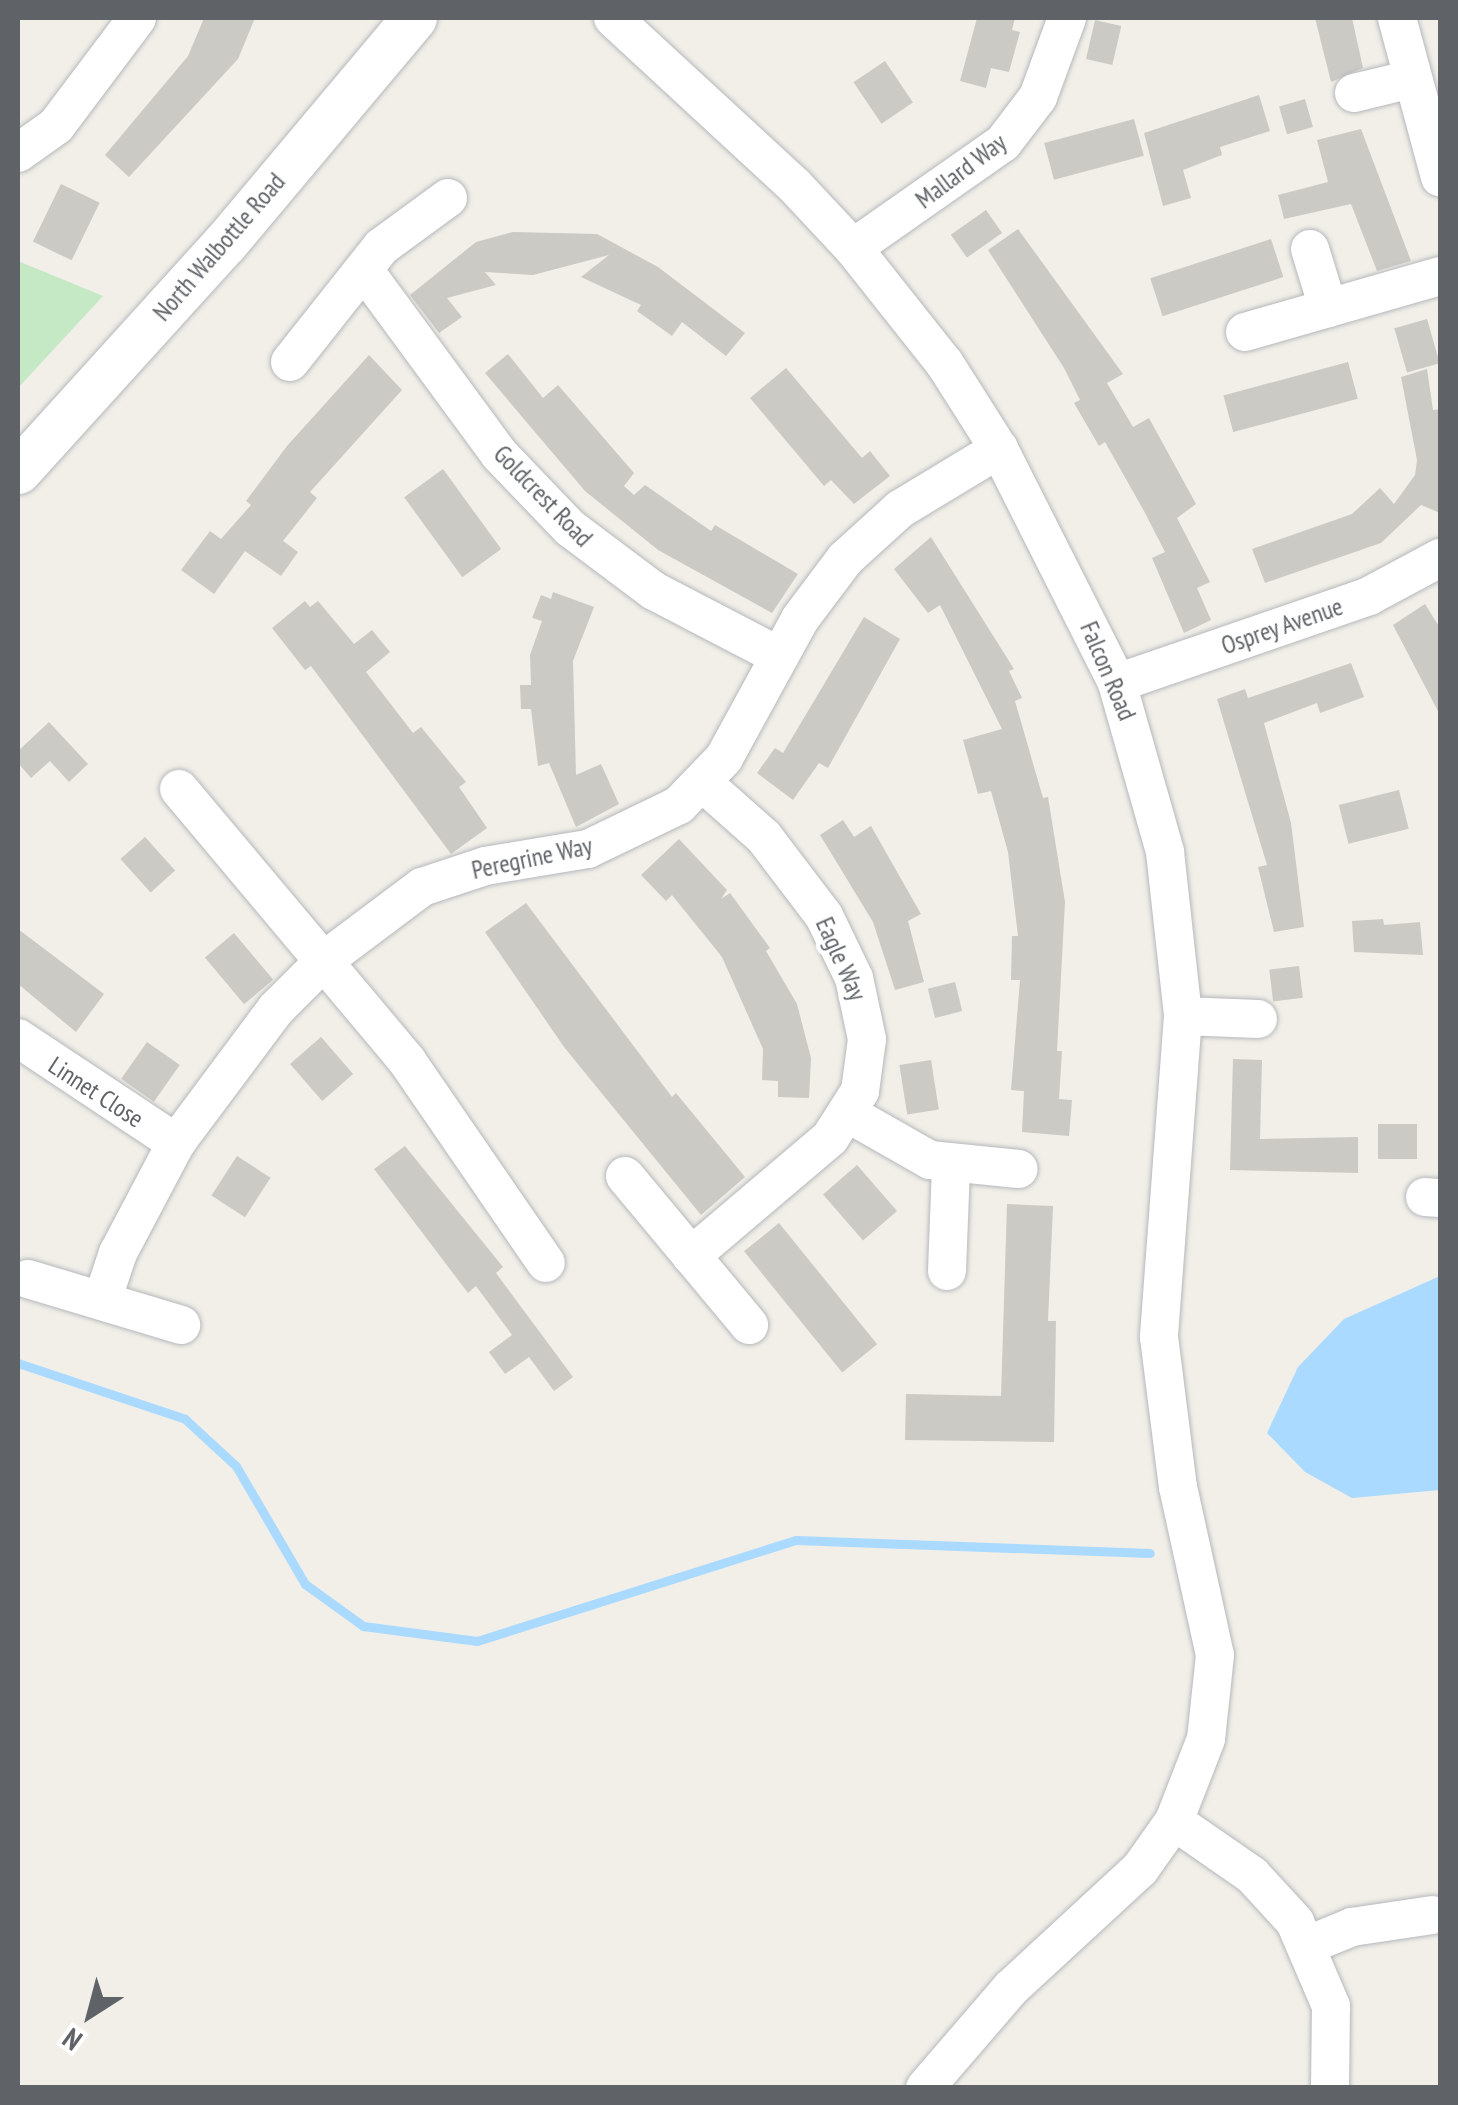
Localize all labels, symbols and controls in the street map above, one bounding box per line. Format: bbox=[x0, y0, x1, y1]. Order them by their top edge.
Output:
street label: Mallard Way bbox=[910, 127, 1012, 215]
street label: North Walbottle Road bbox=[147, 167, 291, 327]
street label: Goldcrest Road bbox=[487, 439, 599, 553]
street label: Osprey Avenue bbox=[1217, 591, 1347, 661]
street label: Falcon Road bbox=[1074, 617, 1142, 725]
street label: Peregrine Way bbox=[469, 831, 595, 885]
street label: Eagle Way bbox=[809, 913, 873, 1005]
street label: Linnet Close bbox=[43, 1050, 149, 1134]
north arrow bbox=[40, 1965, 140, 2065]
text: N bbox=[55, 2020, 89, 2059]

